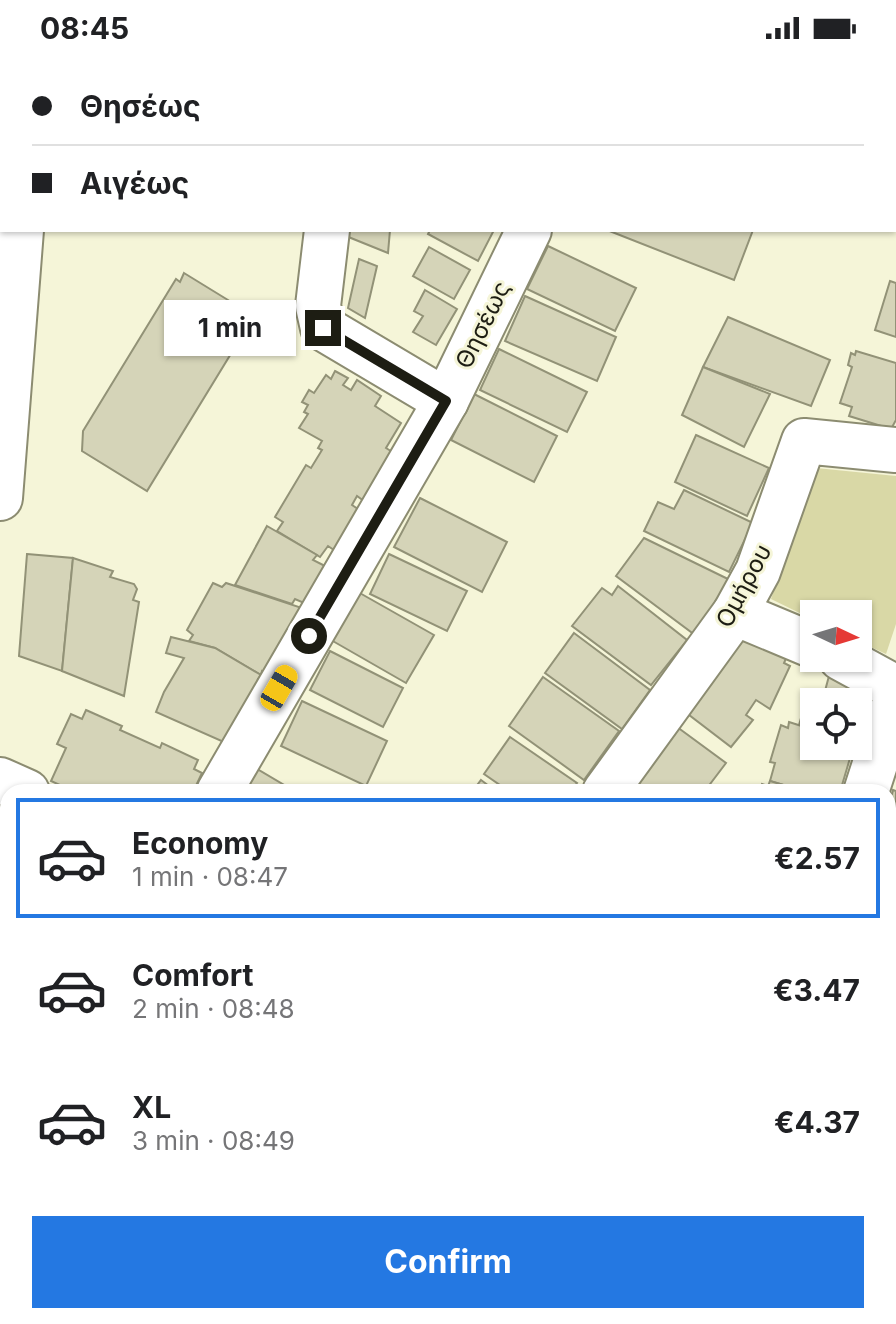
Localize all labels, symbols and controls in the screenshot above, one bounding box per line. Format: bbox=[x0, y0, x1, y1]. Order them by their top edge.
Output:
text: 08:45 bbox=[40, 10, 129, 46]
text: Θησέως bbox=[80, 88, 201, 124]
text: Αιγέως bbox=[80, 165, 189, 201]
street label: Θησέως bbox=[449, 276, 516, 373]
callout: 1 min bbox=[163, 300, 295, 356]
route end bbox=[305, 310, 341, 346]
text: 1 min bbox=[198, 312, 262, 343]
street label: Ομήρου bbox=[710, 539, 777, 632]
north arrow bbox=[800, 600, 872, 672]
map controls bbox=[800, 600, 872, 760]
route start bbox=[291, 618, 327, 654]
car bbox=[257, 661, 301, 715]
button: locate bbox=[800, 688, 872, 760]
icon: car bbox=[36, 822, 108, 894]
text: Economy bbox=[132, 825, 268, 861]
text: €2.57 bbox=[774, 840, 860, 876]
text: 1 min · 08:47 bbox=[132, 861, 288, 892]
icon: car bbox=[36, 954, 108, 1026]
text: Comfort bbox=[132, 957, 253, 993]
text: €3.47 bbox=[773, 972, 860, 1008]
text: 2 min · 08:48 bbox=[132, 993, 295, 1024]
icon: car bbox=[36, 1086, 108, 1158]
text: XL bbox=[132, 1089, 171, 1125]
text: €4.37 bbox=[774, 1104, 860, 1140]
text: 3 min · 08:49 bbox=[132, 1125, 295, 1156]
button: Confirm bbox=[32, 1216, 864, 1308]

